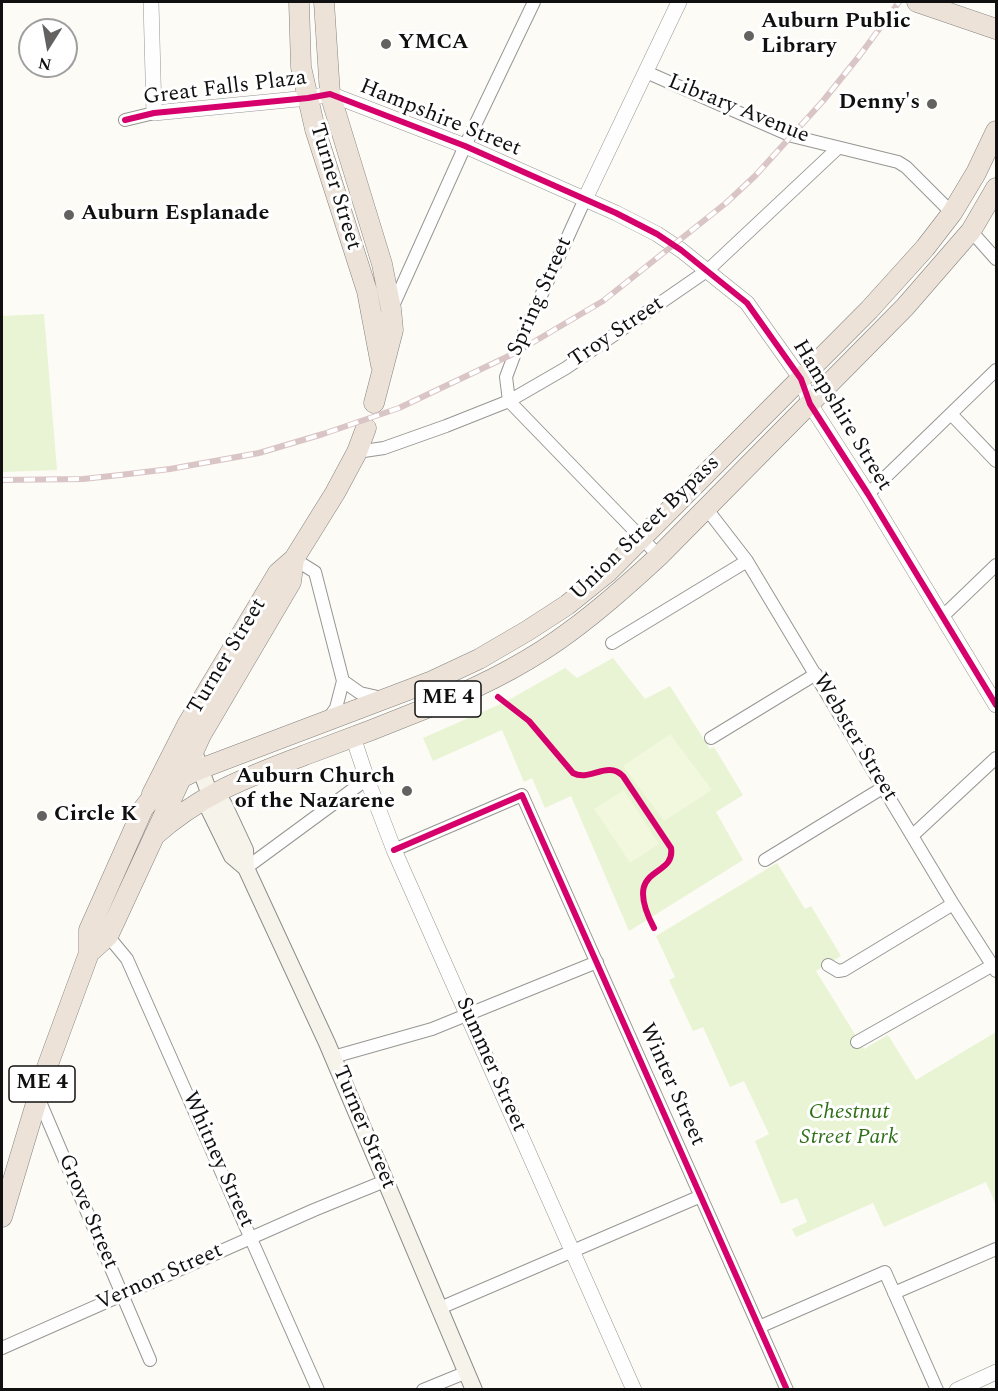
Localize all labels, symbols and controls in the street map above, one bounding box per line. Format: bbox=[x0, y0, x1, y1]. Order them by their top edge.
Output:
place label: Auburn Public Library bbox=[761, 10, 911, 62]
north arrow bbox=[18, 18, 78, 78]
marker: Auburn Public Library bbox=[742, 29, 756, 43]
place label: YMCA bbox=[398, 31, 469, 57]
marker: YMCA bbox=[379, 37, 393, 51]
text: N bbox=[36, 51, 54, 77]
street label: Great Falls Plaza bbox=[142, 66, 308, 112]
street label: Library Avenue bbox=[663, 70, 813, 150]
street label: Hampshire Street bbox=[355, 75, 525, 163]
place label: Denny's bbox=[839, 91, 920, 117]
marker: Denny's bbox=[925, 97, 939, 111]
street label: Turner Street bbox=[302, 120, 366, 254]
place label: Auburn Esplanade bbox=[81, 202, 269, 228]
marker: Auburn Esplanade bbox=[62, 208, 76, 222]
street label: Spring Street bbox=[503, 233, 579, 361]
street label: Troy Street bbox=[565, 292, 669, 374]
street label: Hampshire Street bbox=[785, 336, 897, 496]
street label: Union Street Bypass bbox=[566, 451, 726, 607]
street label: Turner Street bbox=[183, 594, 273, 720]
street label: Webster Street bbox=[806, 670, 902, 806]
road number: ME 4 bbox=[415, 681, 481, 717]
place label: Auburn Church of the Nazarene bbox=[235, 765, 395, 816]
marker: Auburn Church of the Nazarene bbox=[400, 784, 414, 798]
place label: Circle K bbox=[54, 803, 137, 829]
marker: Circle K bbox=[35, 809, 49, 823]
street label: Summer Street bbox=[449, 994, 531, 1136]
street label: Winter Street bbox=[632, 1020, 710, 1150]
street label: Turner Street bbox=[325, 1063, 401, 1193]
road number: ME 4 bbox=[9, 1066, 75, 1102]
street label: Whitney Street bbox=[175, 1088, 259, 1232]
park label: Chestnut Street Park bbox=[800, 1101, 898, 1152]
street label: Grove Street bbox=[51, 1151, 123, 1273]
street label: Vernon Street bbox=[93, 1238, 227, 1318]

